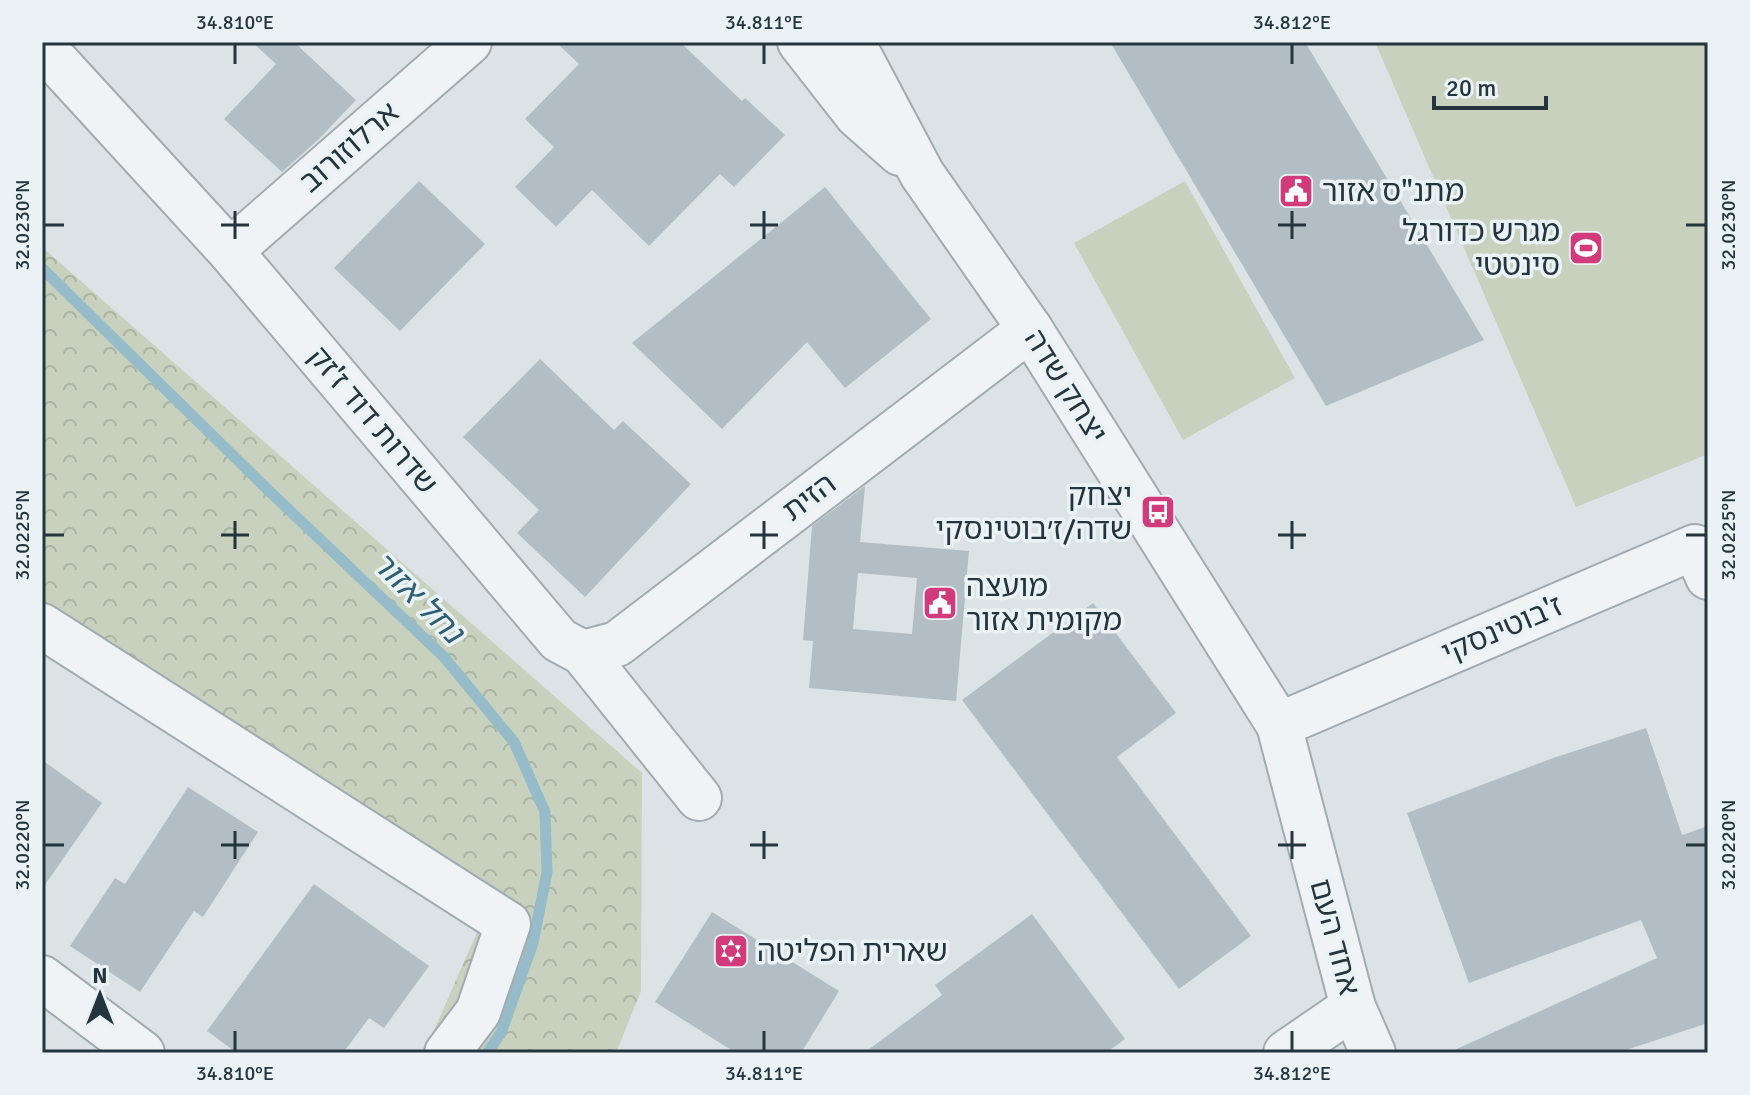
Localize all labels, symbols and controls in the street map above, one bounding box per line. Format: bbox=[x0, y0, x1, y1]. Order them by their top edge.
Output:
text: 34.810°E bbox=[196, 10, 274, 35]
text: 34.811°E bbox=[725, 10, 803, 35]
text: 34.812°E bbox=[1253, 10, 1331, 35]
scale bar bbox=[1434, 60, 1546, 110]
text: 20 m bbox=[1446, 73, 1496, 103]
street label: ארלוזורוב bbox=[292, 94, 407, 201]
public building icon: מתנ"ס אזור bbox=[1277, 172, 1315, 210]
place label: מתנ"ס אזור bbox=[1322, 173, 1464, 210]
text: 32.0230°N bbox=[10, 179, 35, 271]
text: 32.0230°N bbox=[1716, 179, 1741, 271]
place label: מגרש כדורגל סינטטי bbox=[1402, 213, 1560, 284]
sports icon: מגרש כדורגל סינטטי bbox=[1567, 229, 1605, 267]
street label: יצחק שדה bbox=[1016, 323, 1115, 450]
street label: שדרות דוד ז'זק bbox=[300, 339, 445, 502]
street label: הזית bbox=[775, 465, 843, 529]
place label: יצחק שדה/ז׳בוטינסקי bbox=[936, 477, 1132, 548]
text: 32.0225°N bbox=[10, 489, 35, 581]
text: 32.0225°N bbox=[1716, 489, 1741, 581]
bus stop icon: יצחק שדה/ז׳בוטינסקי bbox=[1139, 493, 1177, 531]
water label: נחל אזור bbox=[364, 543, 473, 653]
place label: מועצה מקומית אזור bbox=[966, 568, 1122, 639]
public building icon: מועצה מקומית אזור bbox=[921, 584, 959, 622]
street label: ז'בוטינסקי bbox=[1436, 587, 1568, 671]
text: 32.0220°N bbox=[10, 799, 35, 891]
text: 32.0220°N bbox=[1716, 799, 1741, 891]
street label: אחד העם bbox=[1301, 875, 1368, 999]
synagogue icon: שארית הפליטה bbox=[712, 932, 750, 970]
place label: שארית הפליטה bbox=[757, 933, 948, 970]
north arrow bbox=[60, 955, 140, 1035]
text: N bbox=[92, 962, 108, 989]
text: 34.810°E bbox=[196, 1061, 274, 1086]
text: 34.811°E bbox=[725, 1061, 803, 1086]
text: 34.812°E bbox=[1253, 1061, 1331, 1086]

